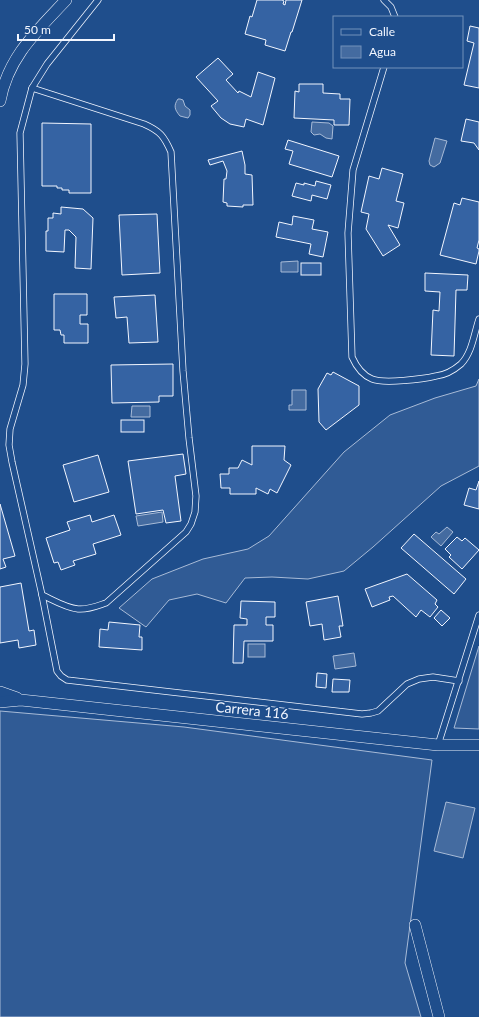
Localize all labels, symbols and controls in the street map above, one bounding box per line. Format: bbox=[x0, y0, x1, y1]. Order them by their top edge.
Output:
scale bar bbox=[18, 16, 114, 42]
legend bbox=[333, 16, 463, 68]
text: 50 m bbox=[24, 22, 51, 37]
text: Calle bbox=[369, 24, 395, 39]
text: Agua bbox=[369, 44, 396, 59]
street label: Carrera 116 bbox=[215, 698, 289, 722]

